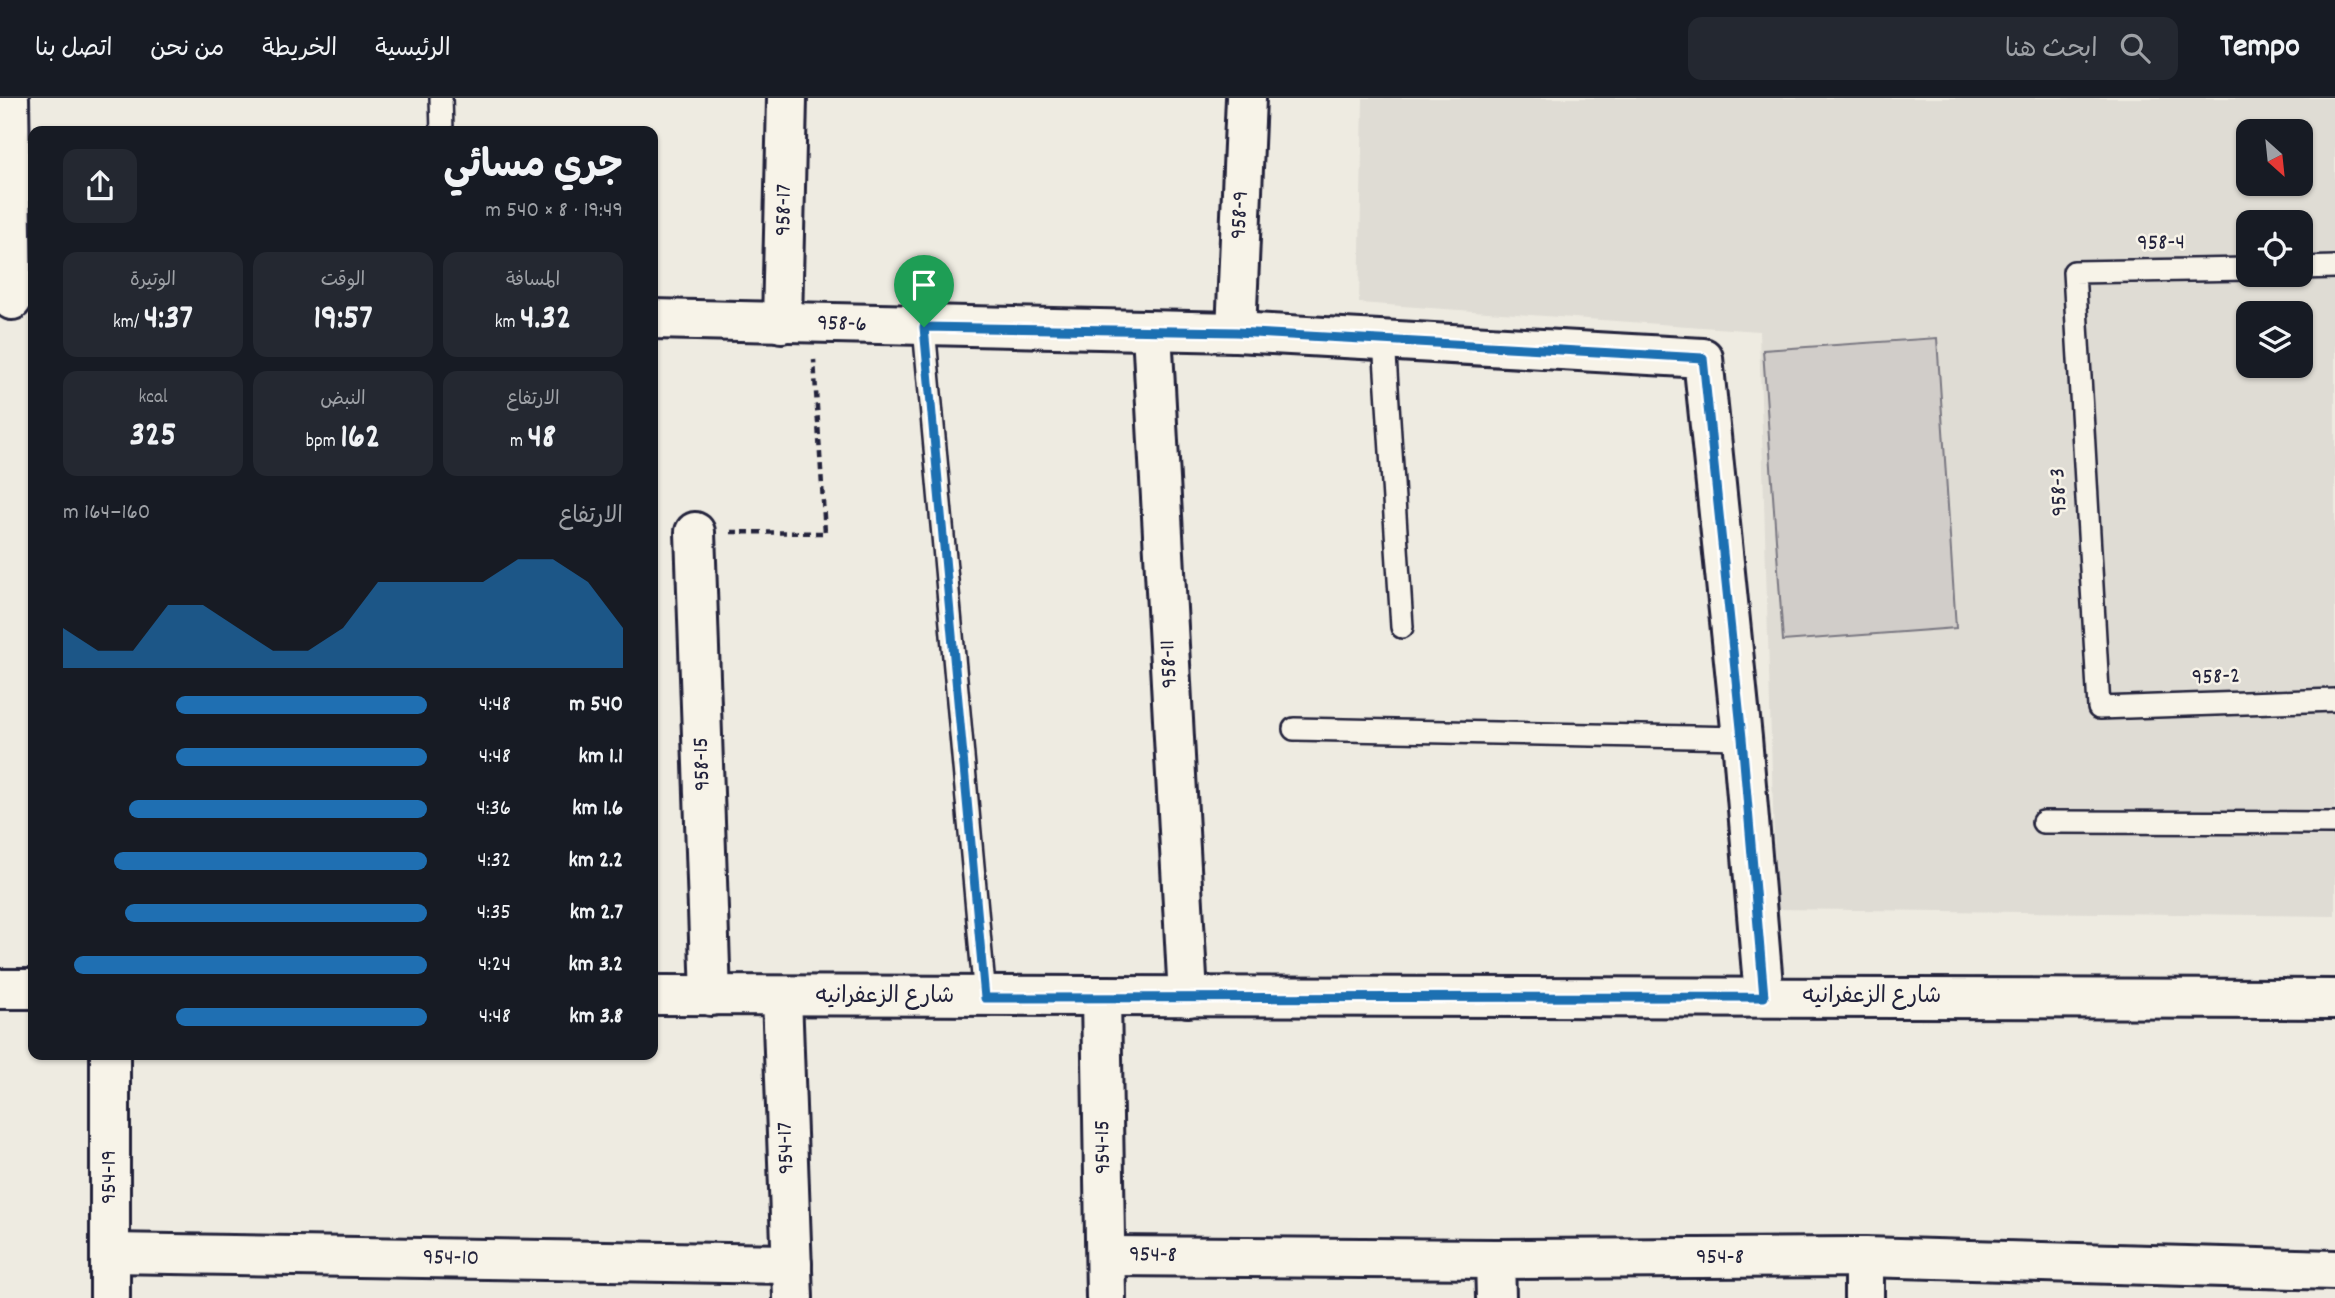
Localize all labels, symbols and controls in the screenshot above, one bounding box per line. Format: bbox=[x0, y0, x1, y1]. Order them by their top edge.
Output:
search box bbox=[1688, 17, 2178, 80]
text: Tempo bbox=[2220, 25, 2300, 72]
icon: search bbox=[2116, 29, 2154, 67]
text: ابحث هنا bbox=[2005, 32, 2098, 69]
text: اتصل بنا bbox=[35, 33, 112, 67]
text: من نحن bbox=[150, 33, 224, 67]
text: الخريطة bbox=[262, 33, 337, 67]
text: الرئيسية bbox=[375, 33, 451, 67]
north arrow bbox=[2236, 119, 2314, 196]
map controls bbox=[2236, 119, 2313, 378]
text: جري مسائي bbox=[444, 141, 623, 196]
button: share bbox=[63, 149, 137, 223]
street label: 958-17 bbox=[768, 184, 802, 236]
street label: 958-9 bbox=[1223, 190, 1259, 240]
text: 19:49 · 8 × 540 m bbox=[485, 195, 623, 228]
button: locate bbox=[2236, 210, 2313, 287]
street label: 958-4 bbox=[2137, 227, 2185, 261]
pin bbox=[894, 255, 954, 327]
icon: arrive bbox=[905, 266, 943, 304]
text: الوتيرة bbox=[130, 268, 176, 295]
text: الوقت bbox=[321, 268, 365, 295]
text: المسافة bbox=[506, 268, 560, 295]
text: 4:37 bbox=[144, 295, 193, 345]
text: 19:57 bbox=[313, 295, 373, 345]
text: 4.32 bbox=[520, 295, 571, 345]
button: layers bbox=[2236, 301, 2313, 378]
street label: 958-6 bbox=[817, 308, 867, 342]
text: /km bbox=[113, 310, 144, 337]
text: km bbox=[495, 310, 520, 337]
text: kcal bbox=[139, 385, 167, 412]
text: النبض bbox=[320, 387, 366, 414]
text: الارتفاع bbox=[506, 387, 560, 414]
text: 325 bbox=[129, 412, 177, 462]
text: 162 bbox=[340, 414, 380, 464]
text: 48 bbox=[527, 414, 556, 464]
text: bpm bbox=[306, 429, 340, 456]
text: m bbox=[510, 429, 527, 456]
street label: 958-3 bbox=[2042, 467, 2078, 517]
text: 160–164 m bbox=[63, 497, 150, 530]
text: الارتفاع bbox=[559, 501, 623, 534]
street label: 958-11 bbox=[1152, 639, 1188, 689]
street label: 958-2 bbox=[2191, 661, 2241, 695]
text: 4:48 bbox=[479, 689, 511, 722]
text: 540 m bbox=[569, 689, 623, 722]
street label: 958-15 bbox=[686, 736, 720, 792]
text: 4:48 bbox=[479, 741, 511, 774]
text: 1.1 km bbox=[579, 741, 623, 774]
text: 4:36 bbox=[476, 793, 511, 826]
text: 1.6 km bbox=[572, 793, 623, 826]
text: 4:32 bbox=[477, 845, 511, 878]
text: 2.2 km bbox=[569, 845, 623, 878]
text: 4:35 bbox=[477, 897, 511, 930]
text: 2.7 km bbox=[570, 897, 623, 930]
text: 4:24 bbox=[478, 949, 511, 982]
text: 3.2 km bbox=[568, 949, 623, 982]
street label: شارع الزعفرانيه bbox=[816, 981, 954, 1014]
street label: شارع الزعفرانيه bbox=[1803, 981, 1941, 1014]
text: 4:48 bbox=[479, 1001, 511, 1034]
text: 3.8 km bbox=[569, 1001, 623, 1034]
street label: 954-15 bbox=[1087, 1120, 1121, 1174]
street label: 954-17 bbox=[770, 1121, 804, 1175]
street label: 954-19 bbox=[94, 1150, 127, 1204]
street label: 954-8 bbox=[1129, 1239, 1177, 1273]
street label: 954-10 bbox=[423, 1242, 479, 1276]
street label: 954-8 bbox=[1696, 1242, 1744, 1275]

